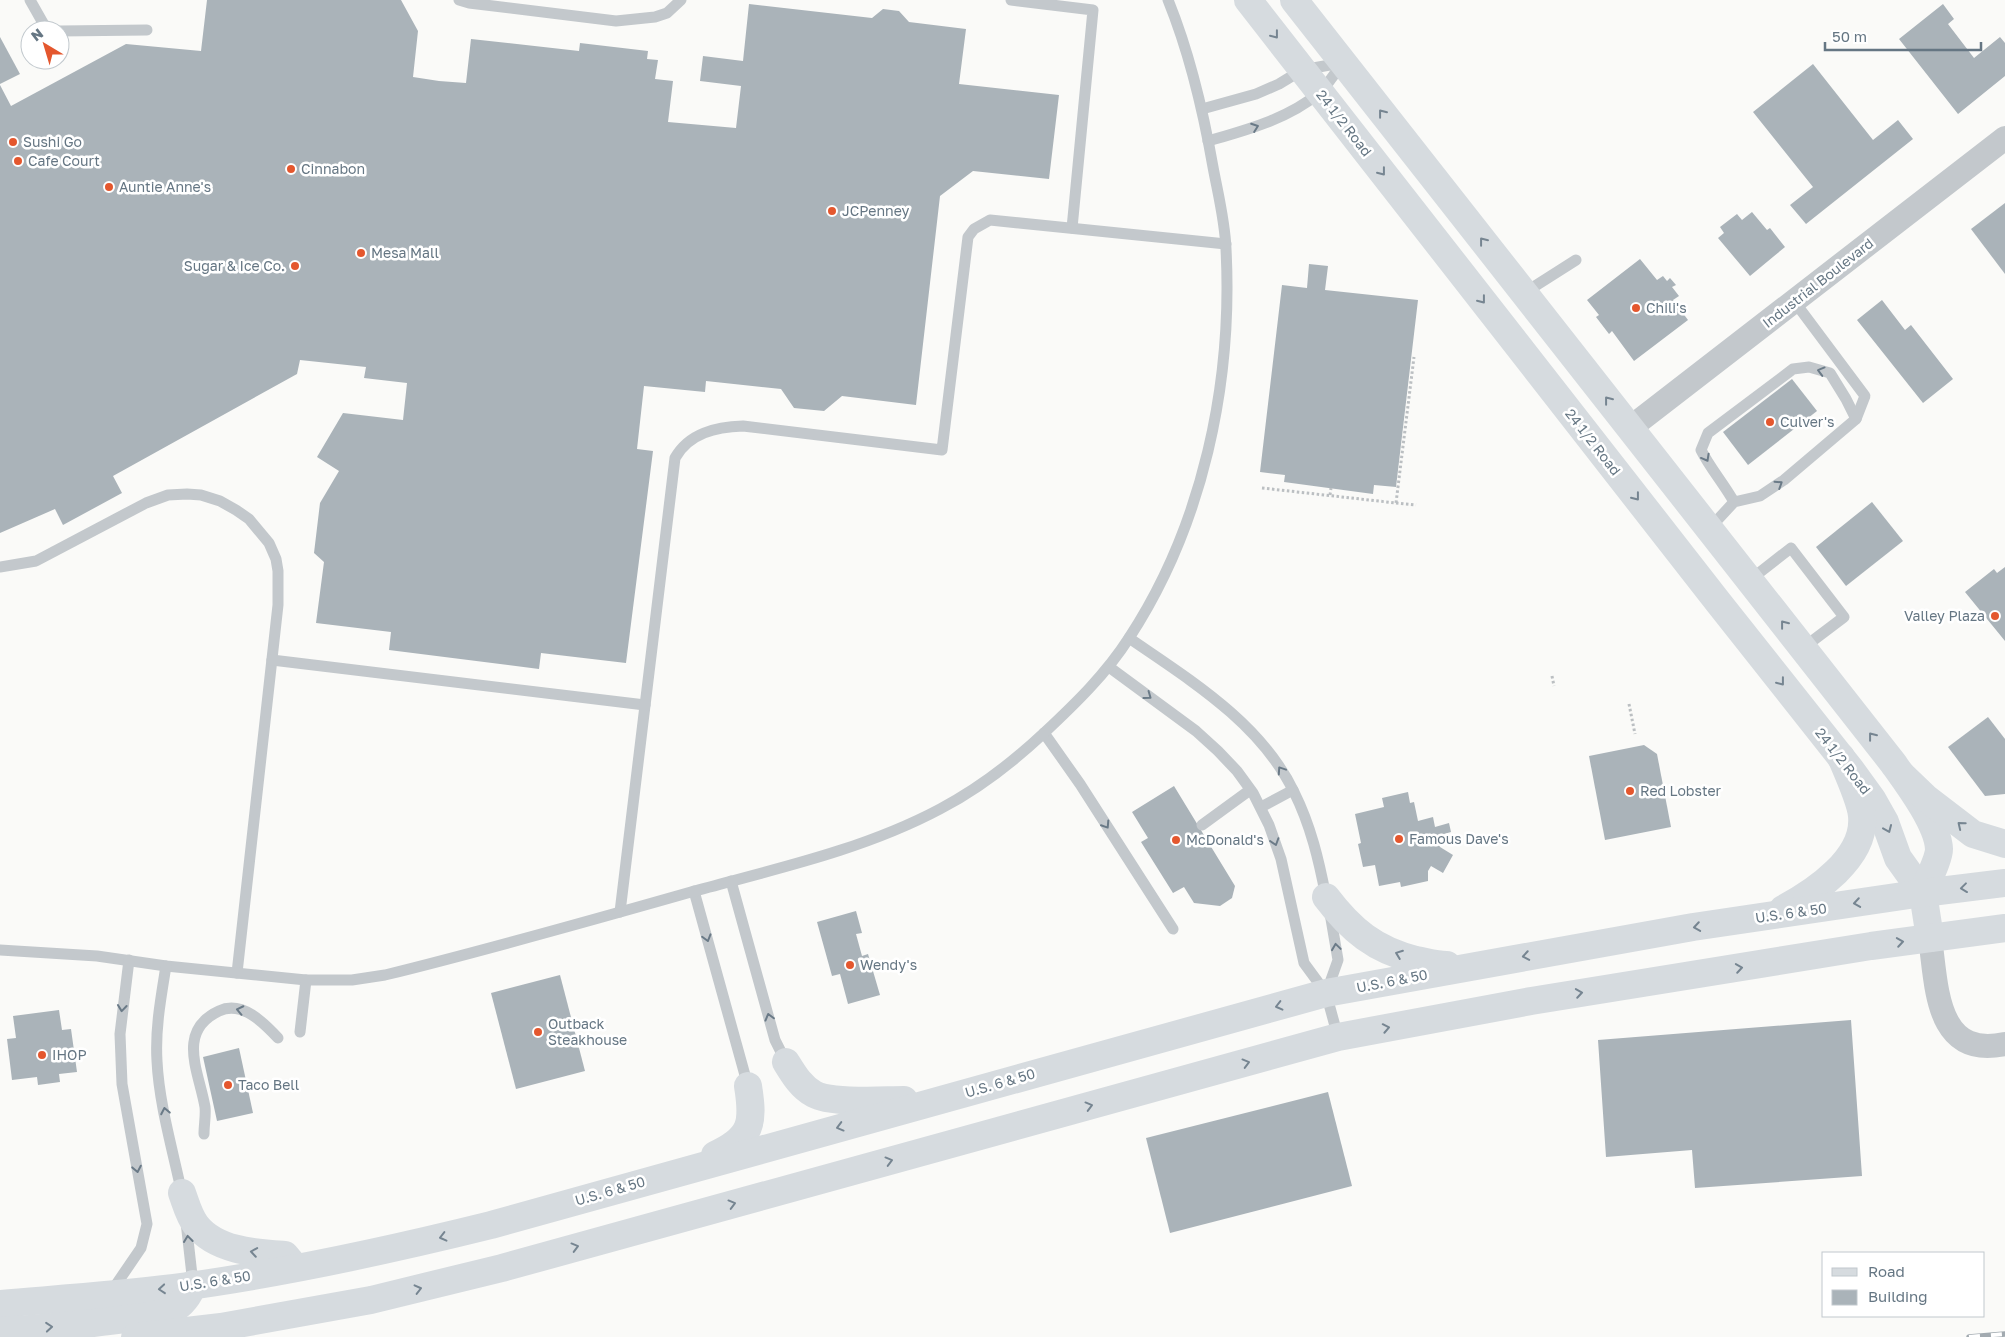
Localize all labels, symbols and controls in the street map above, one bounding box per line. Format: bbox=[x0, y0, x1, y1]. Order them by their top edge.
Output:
north arrow bbox=[20, 20, 70, 70]
scale bar bbox=[1825, 20, 1981, 52]
text: N bbox=[27, 24, 46, 44]
text: 50 m bbox=[1832, 27, 1867, 45]
one-way arrow bbox=[1269, 29, 1278, 39]
street label: 24 1/2 Road bbox=[1313, 86, 1376, 159]
one-way arrow bbox=[1380, 110, 1388, 119]
one-way arrow bbox=[1250, 123, 1259, 133]
place label: Sushi Go bbox=[23, 133, 82, 150]
marker: Sushi Go bbox=[7, 136, 19, 148]
place label: Cafe Court bbox=[28, 152, 100, 169]
marker: Cafe Court bbox=[12, 155, 24, 167]
place label: Cinnabon bbox=[301, 160, 365, 177]
marker: Cinnabon bbox=[285, 163, 297, 175]
one-way arrow bbox=[1377, 166, 1385, 175]
place label: Auntie Anne's bbox=[119, 178, 211, 195]
marker: Auntie Anne's bbox=[103, 181, 115, 193]
place label: JCPenney bbox=[842, 202, 909, 219]
marker: JCPenney bbox=[826, 205, 838, 217]
street label: Industrial Boulevard bbox=[1759, 234, 1876, 331]
one-way arrow bbox=[1479, 237, 1488, 246]
place label: Mesa Mall bbox=[371, 244, 439, 261]
marker: Mesa Mall bbox=[355, 247, 367, 259]
place label: Sugar & Ice Co. bbox=[184, 257, 285, 274]
marker: Sugar & Ice Co. bbox=[289, 260, 301, 272]
one-way arrow bbox=[1477, 294, 1485, 303]
place label: Chili's bbox=[1646, 299, 1687, 316]
marker: Chili's bbox=[1630, 302, 1642, 314]
one-way arrow bbox=[1818, 366, 1826, 376]
one-way arrow bbox=[1605, 396, 1614, 406]
street label: 24 1/2 Road bbox=[1562, 405, 1625, 478]
place label: Culver's bbox=[1780, 413, 1834, 430]
marker: Culver's bbox=[1764, 416, 1776, 428]
one-way arrow bbox=[1700, 453, 1710, 462]
one-way arrow bbox=[1773, 480, 1782, 490]
one-way arrow bbox=[1630, 491, 1639, 501]
place label: Valley Plaza bbox=[1904, 607, 1985, 624]
marker: Valley Plaza bbox=[1989, 610, 2001, 622]
one-way arrow bbox=[1782, 621, 1790, 630]
one-way arrow bbox=[1775, 676, 1784, 685]
one-way arrow bbox=[1142, 690, 1151, 698]
street label: 24 1/2 Road bbox=[1812, 724, 1875, 797]
one-way arrow bbox=[1870, 733, 1878, 742]
one-way arrow bbox=[1278, 766, 1287, 776]
place label: Red Lobster bbox=[1640, 782, 1722, 799]
marker: Red Lobster bbox=[1624, 785, 1636, 797]
one-way arrow bbox=[1100, 819, 1110, 828]
one-way arrow bbox=[1958, 822, 1967, 830]
one-way arrow bbox=[1882, 825, 1892, 833]
place label: Famous Dave's bbox=[1409, 830, 1509, 847]
place label: McDonald's bbox=[1186, 831, 1264, 848]
marker: Famous Dave's bbox=[1393, 833, 1405, 845]
marker: McDonald's bbox=[1170, 834, 1182, 846]
one-way arrow bbox=[1269, 837, 1279, 845]
one-way arrow bbox=[1960, 882, 1968, 893]
one-way arrow bbox=[1853, 897, 1861, 908]
street label: U.S. 6 & 50 bbox=[1754, 899, 1828, 926]
one-way arrow bbox=[1692, 921, 1701, 931]
one-way arrow bbox=[702, 934, 712, 942]
one-way arrow bbox=[1896, 937, 1904, 948]
one-way arrow bbox=[1332, 943, 1342, 951]
one-way arrow bbox=[1395, 950, 1403, 960]
one-way arrow bbox=[1522, 951, 1531, 961]
place label: Wendy's bbox=[860, 956, 917, 973]
marker: Wendy's bbox=[844, 959, 856, 971]
one-way arrow bbox=[1735, 963, 1743, 973]
street label: U.S. 6 & 50 bbox=[1355, 965, 1429, 996]
one-way arrow bbox=[1574, 989, 1583, 999]
one-way arrow bbox=[1274, 1000, 1283, 1011]
one-way arrow bbox=[117, 1005, 128, 1013]
one-way arrow bbox=[235, 1006, 244, 1016]
one-way arrow bbox=[764, 1014, 774, 1022]
place label: Outback Steakhouse bbox=[548, 1015, 627, 1048]
one-way arrow bbox=[1381, 1024, 1390, 1034]
marker: Outback Steakhouse bbox=[532, 1026, 544, 1038]
place label: IHOP bbox=[52, 1046, 87, 1063]
marker: IHOP bbox=[36, 1049, 48, 1061]
one-way arrow bbox=[1241, 1058, 1249, 1068]
street label: U.S. 6 & 50 bbox=[963, 1064, 1037, 1101]
place label: Taco Bell bbox=[238, 1076, 299, 1093]
marker: Taco Bell bbox=[222, 1079, 234, 1091]
one-way arrow bbox=[1085, 1101, 1093, 1112]
one-way arrow bbox=[160, 1107, 171, 1116]
one-way arrow bbox=[836, 1121, 844, 1132]
one-way arrow bbox=[884, 1156, 893, 1167]
one-way arrow bbox=[131, 1165, 142, 1174]
street label: U.S. 6 & 50 bbox=[573, 1172, 647, 1209]
one-way arrow bbox=[727, 1200, 735, 1210]
one-way arrow bbox=[439, 1231, 448, 1242]
one-way arrow bbox=[183, 1235, 194, 1243]
one-way arrow bbox=[571, 1243, 579, 1253]
one-way arrow bbox=[249, 1248, 258, 1258]
legend bbox=[1822, 1252, 1985, 1317]
text: Road bbox=[1868, 1262, 1905, 1280]
street label: U.S. 6 & 50 bbox=[178, 1266, 252, 1295]
one-way arrow bbox=[157, 1283, 165, 1294]
one-way arrow bbox=[414, 1284, 422, 1294]
text: Building bbox=[1868, 1287, 1928, 1305]
one-way arrow bbox=[45, 1322, 53, 1333]

